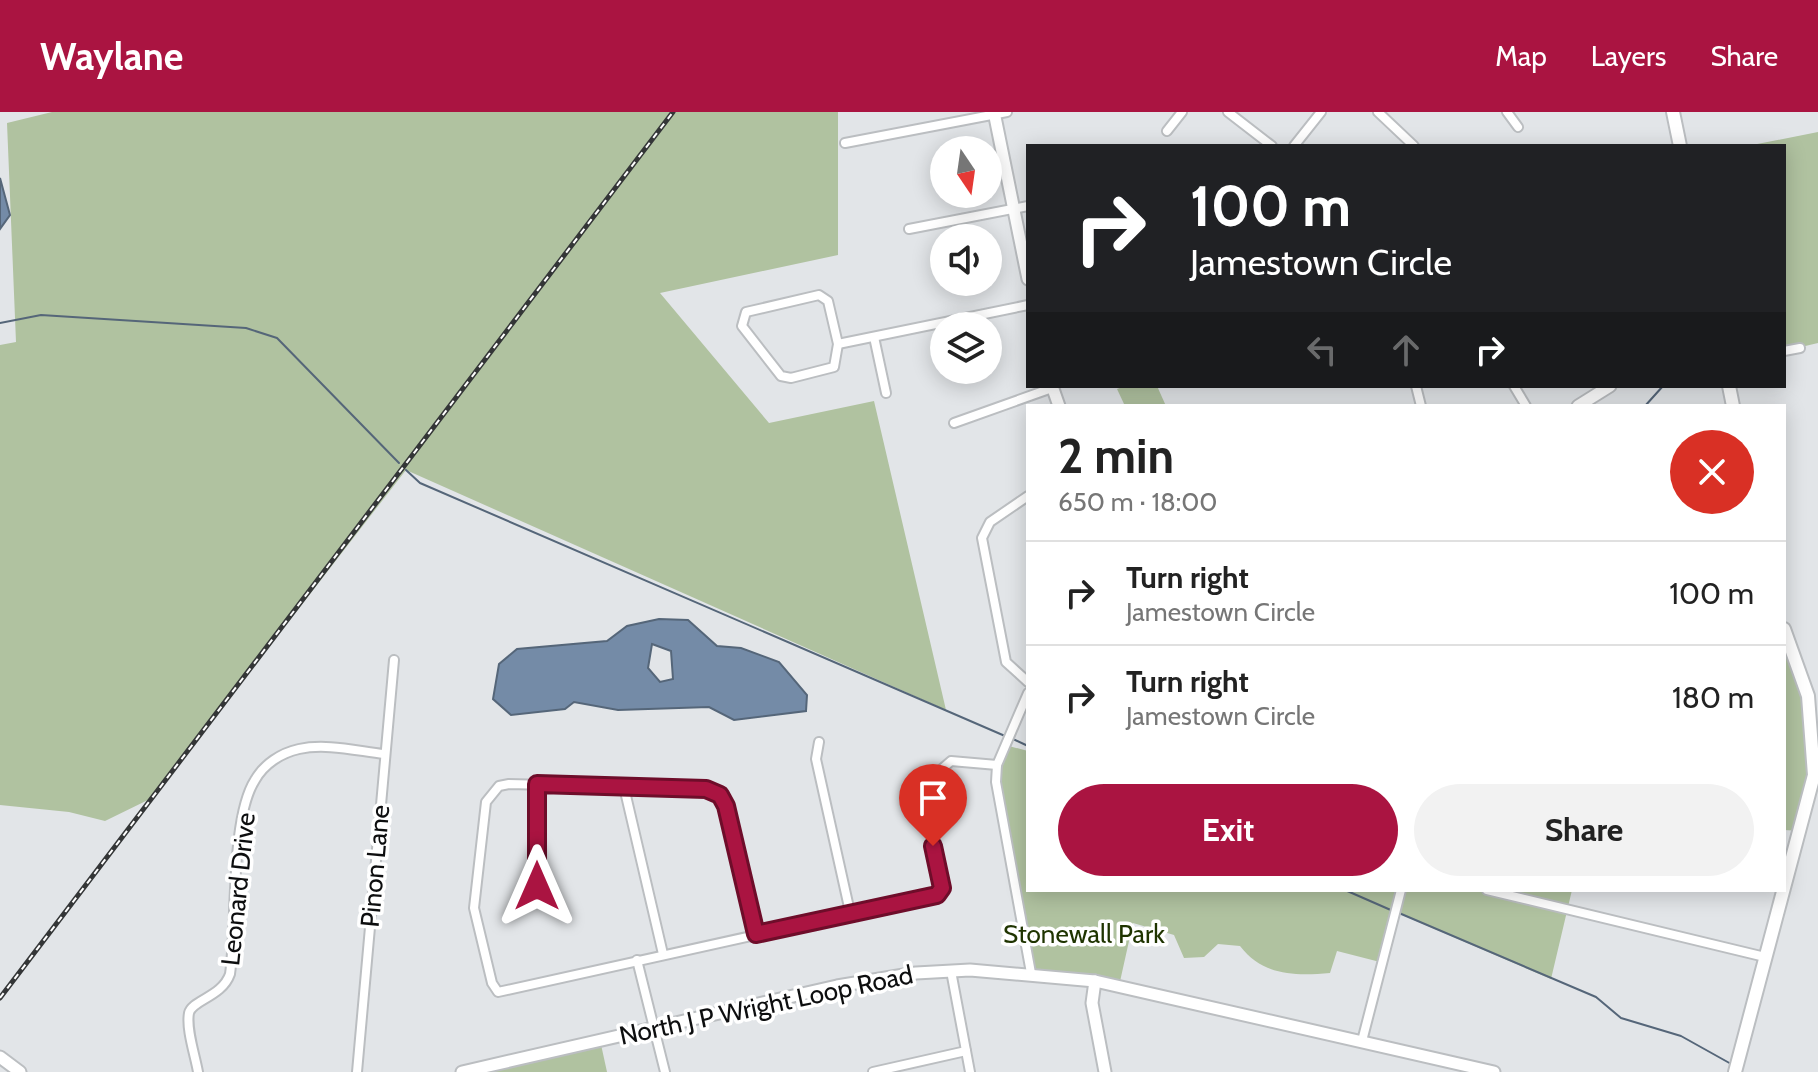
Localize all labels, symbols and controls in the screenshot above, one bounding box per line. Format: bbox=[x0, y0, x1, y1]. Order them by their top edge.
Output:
text: Waylane bbox=[40, 33, 183, 80]
text: Map bbox=[1495, 39, 1547, 73]
text: Layers bbox=[1591, 39, 1666, 73]
text: Share bbox=[1710, 39, 1778, 73]
north arrow bbox=[930, 136, 1002, 208]
map controls bbox=[930, 136, 1002, 384]
text: 100 m bbox=[1190, 172, 1351, 240]
icon: right bbox=[1058, 176, 1162, 280]
button: sound bbox=[930, 224, 1002, 296]
text: Jamestown Circle bbox=[1190, 240, 1452, 284]
button: layers bbox=[930, 312, 1002, 384]
icon: left bbox=[1300, 328, 1344, 372]
icon: ahead bbox=[1384, 328, 1428, 372]
icon: right bbox=[1468, 328, 1512, 372]
text: 2 min bbox=[1058, 427, 1174, 485]
button: close bbox=[1670, 430, 1754, 514]
text: 650 m · 18:00 bbox=[1058, 486, 1217, 518]
text: Turn right bbox=[1126, 559, 1249, 596]
icon: right bbox=[1058, 571, 1102, 615]
text: 100 m bbox=[1669, 575, 1754, 612]
text: Jamestown Circle bbox=[1126, 596, 1315, 628]
text: Turn right bbox=[1126, 663, 1249, 700]
icon: right bbox=[1058, 675, 1102, 719]
text: 180 m bbox=[1672, 679, 1754, 716]
text: Jamestown Circle bbox=[1126, 700, 1315, 732]
pin bbox=[899, 764, 967, 846]
icon: arrive bbox=[911, 776, 955, 820]
button: Exit bbox=[1058, 784, 1398, 876]
button: Share bbox=[1414, 784, 1754, 876]
street label: Pinon Lane bbox=[354, 803, 396, 929]
street label: Leonard Drive bbox=[214, 811, 262, 967]
position arrow bbox=[495, 844, 579, 928]
park label: Stonewall Park bbox=[1003, 918, 1165, 950]
street label: North J P Wright Loop Road bbox=[616, 958, 916, 1052]

